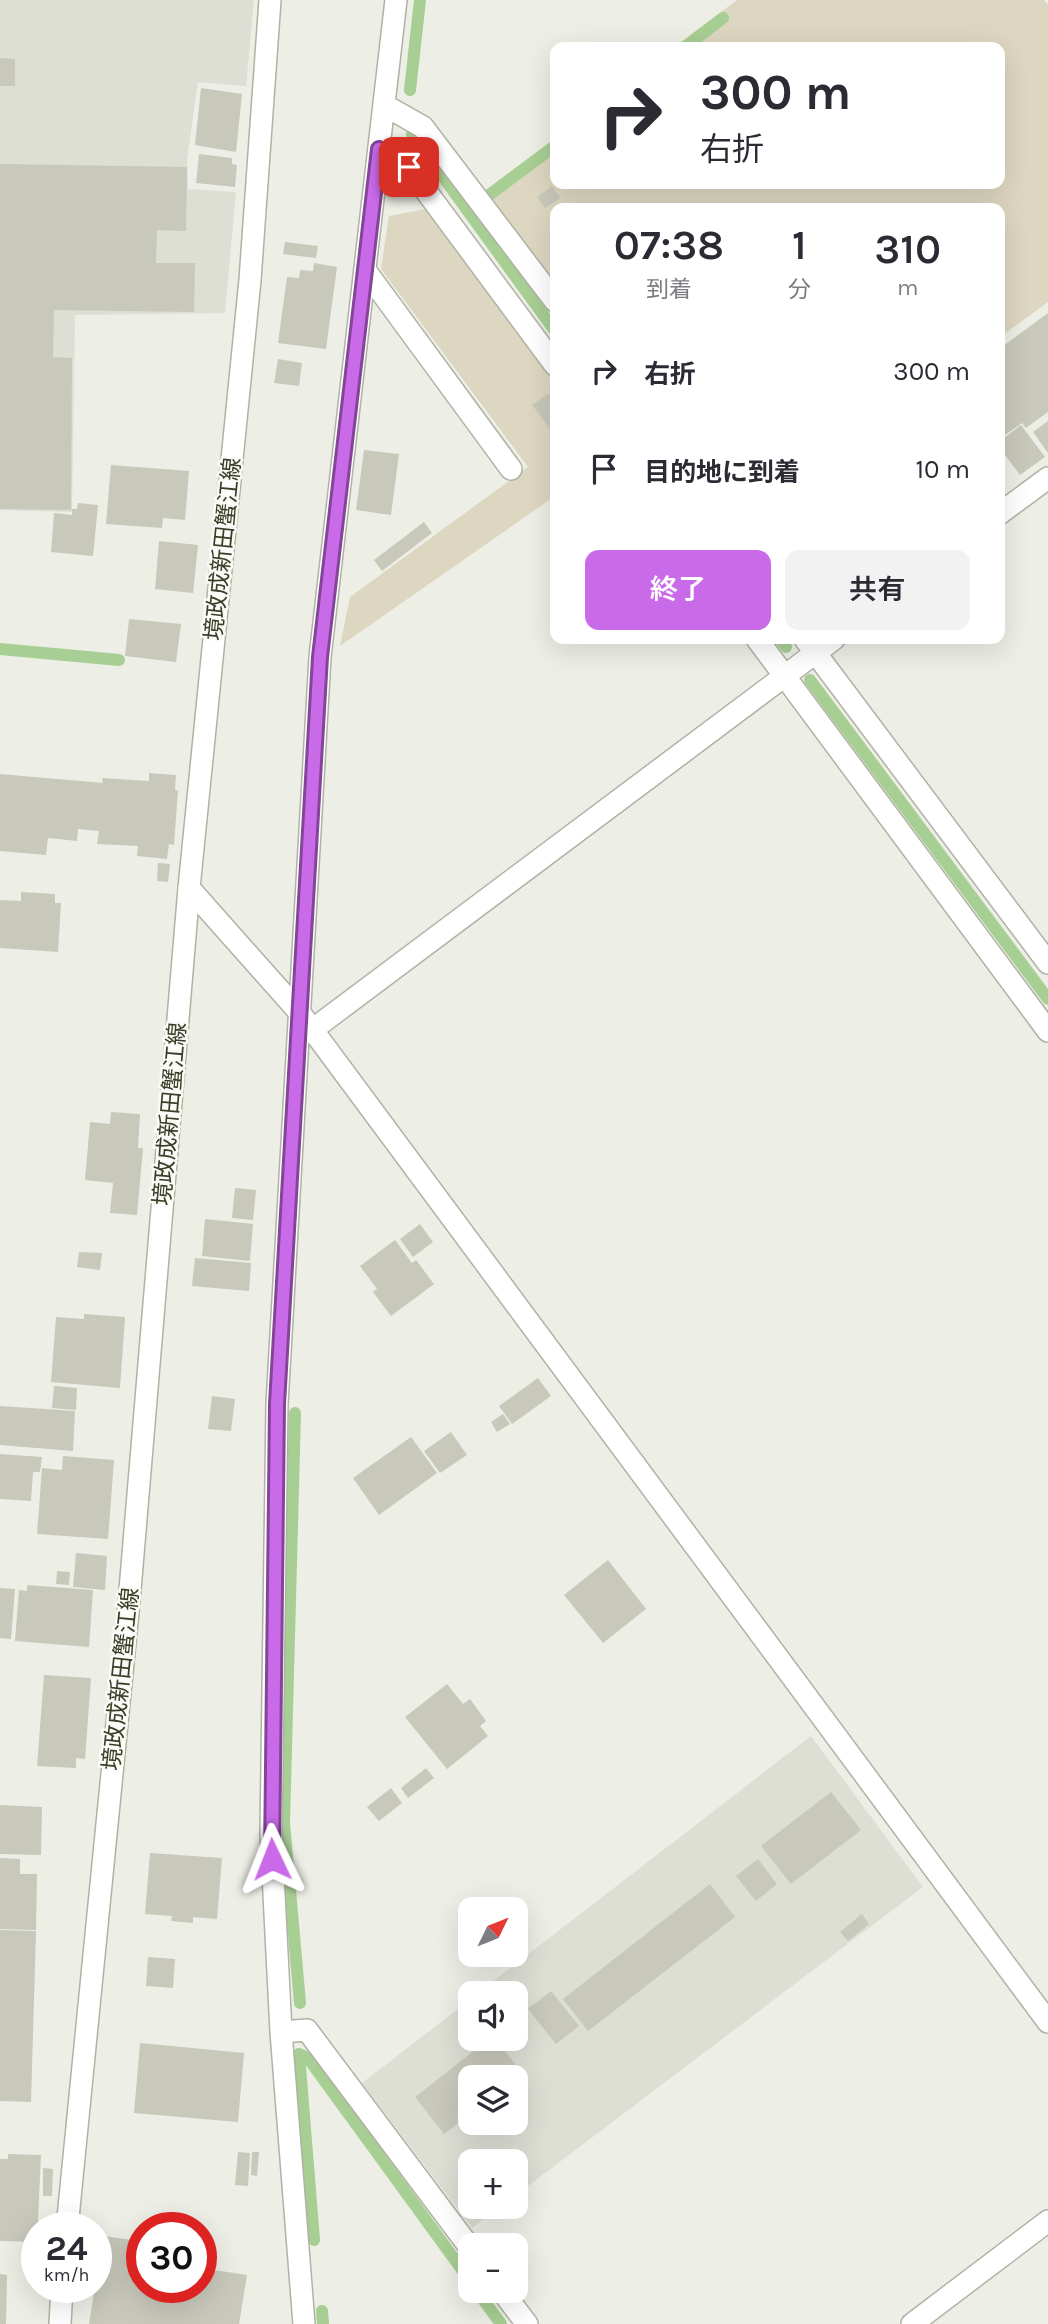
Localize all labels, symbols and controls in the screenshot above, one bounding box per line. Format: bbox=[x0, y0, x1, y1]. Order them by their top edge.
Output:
text: 300 m bbox=[700, 64, 851, 121]
icon: right bbox=[585, 70, 676, 161]
text: 右折 bbox=[700, 131, 764, 168]
pin bbox=[379, 137, 439, 197]
icon: arrive bbox=[390, 148, 428, 186]
text: 07:38 bbox=[614, 220, 724, 270]
text: 1 bbox=[792, 220, 807, 270]
text: 310 bbox=[875, 224, 941, 274]
text: m bbox=[897, 274, 919, 301]
text: 到着 bbox=[646, 276, 692, 303]
text: 分 bbox=[788, 276, 811, 303]
icon: right bbox=[585, 352, 623, 390]
text: 300 m bbox=[893, 356, 970, 387]
text: 右折 bbox=[644, 359, 696, 390]
icon: arrive bbox=[585, 450, 623, 488]
text: 10 m bbox=[915, 454, 970, 485]
street label: 境政成新田蟹江線 bbox=[200, 456, 246, 642]
text: 目的地に到着 bbox=[644, 457, 800, 488]
button: 終了 bbox=[585, 550, 771, 630]
button: 共有 bbox=[785, 550, 970, 630]
street label: 境政成新田蟹江線 bbox=[149, 1021, 191, 1207]
street label: 境政成新田蟹江線 bbox=[98, 1586, 144, 1772]
position arrow bbox=[235, 1822, 309, 1896]
north arrow bbox=[458, 1897, 528, 1967]
map controls bbox=[458, 1897, 528, 2303]
button: sound bbox=[458, 1981, 528, 2051]
button: layers bbox=[458, 2065, 528, 2135]
button: + bbox=[458, 2149, 528, 2219]
speed limit sign: 30 bbox=[126, 2212, 217, 2303]
text: 24 bbox=[46, 2228, 88, 2269]
button: − bbox=[458, 2233, 528, 2303]
text: km/h bbox=[44, 2264, 89, 2286]

